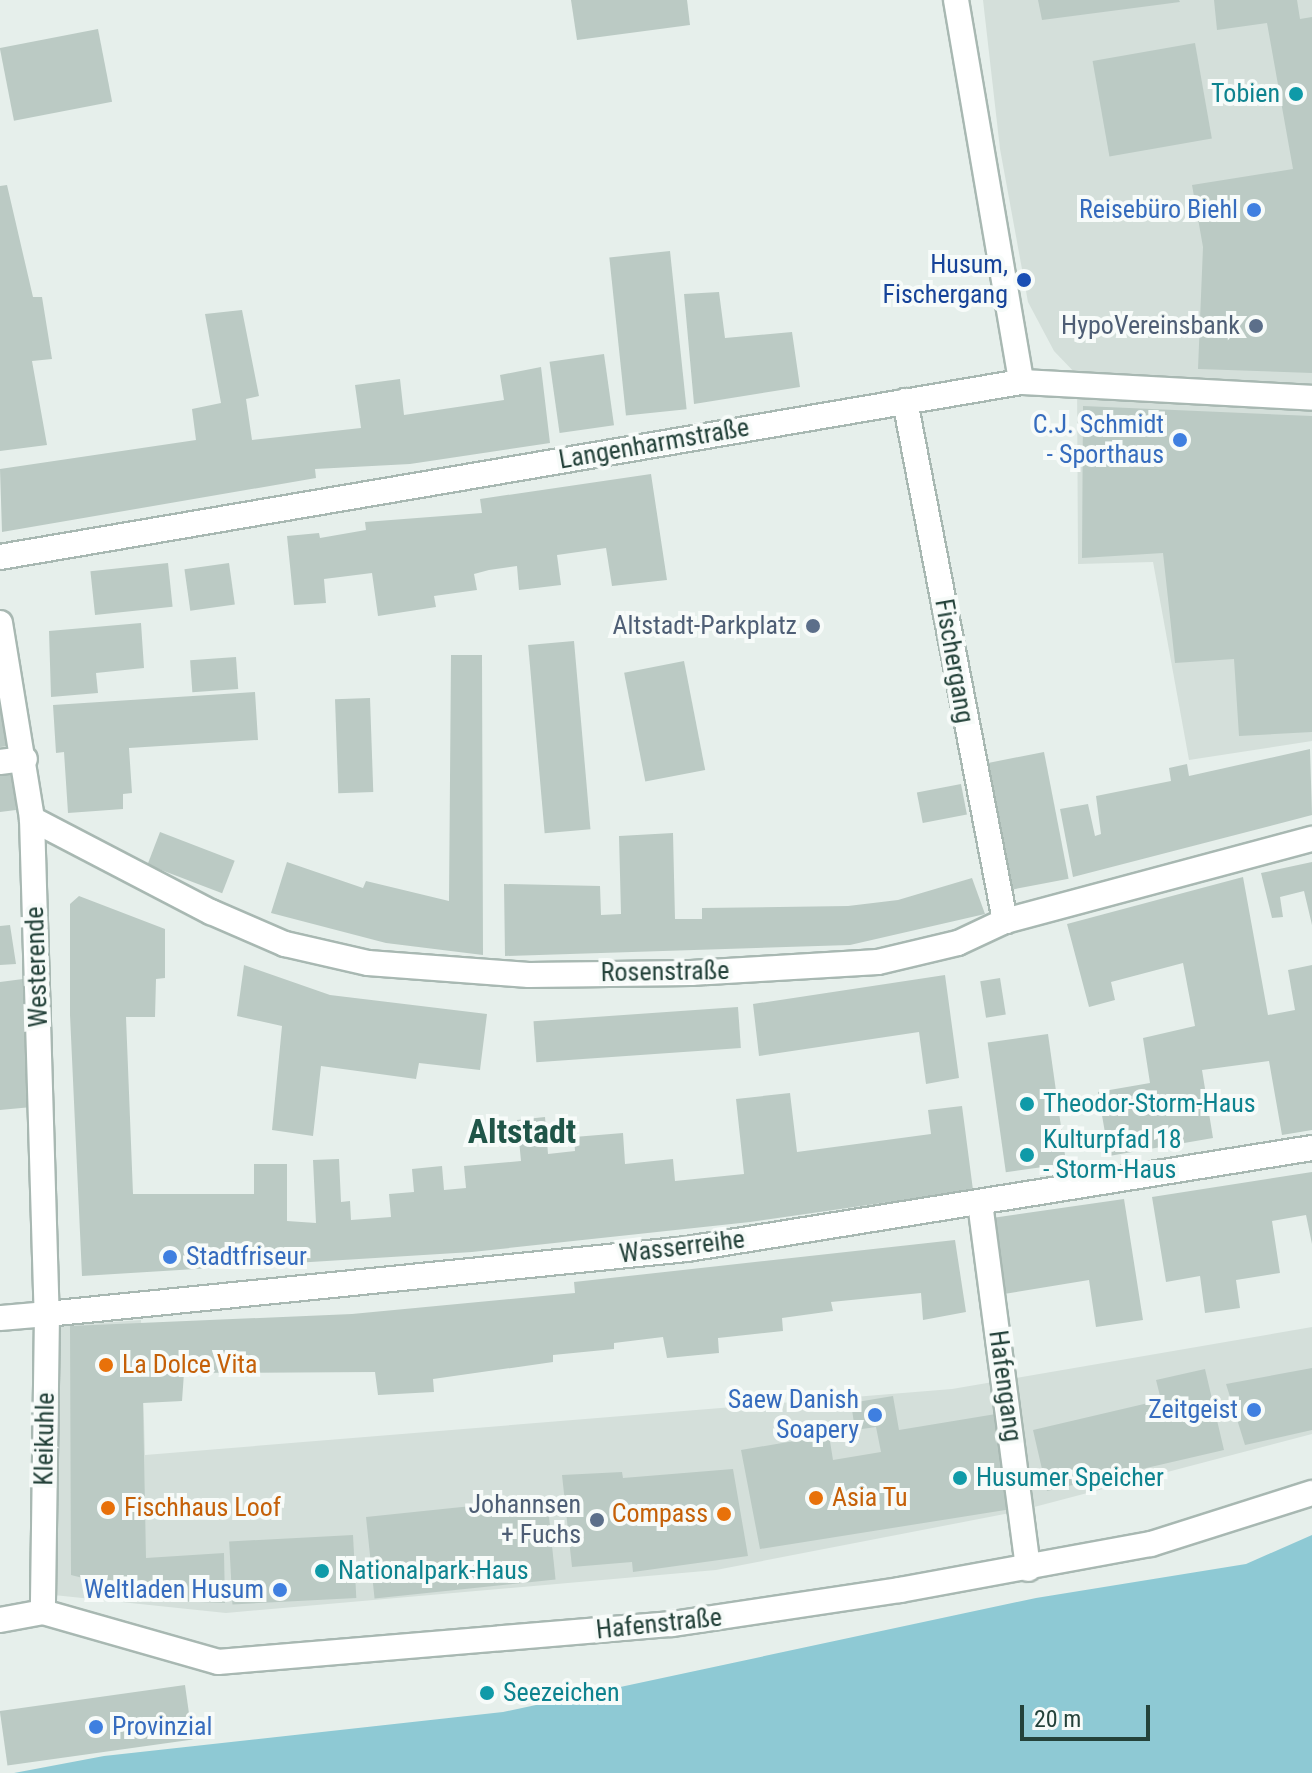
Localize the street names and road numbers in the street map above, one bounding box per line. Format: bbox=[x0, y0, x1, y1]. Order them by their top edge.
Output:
street label: Langenharmstraße bbox=[556, 412, 752, 476]
street label: Fischergang bbox=[928, 597, 980, 725]
street label: Westerende bbox=[19, 906, 55, 1028]
street label: Rosenstraße bbox=[600, 955, 730, 989]
street label: Wasserreihe bbox=[617, 1224, 747, 1270]
street label: Hafengang bbox=[982, 1328, 1028, 1444]
street label: Kleikuhle bbox=[29, 1392, 61, 1486]
street label: Hafenstraße bbox=[594, 1602, 724, 1646]

